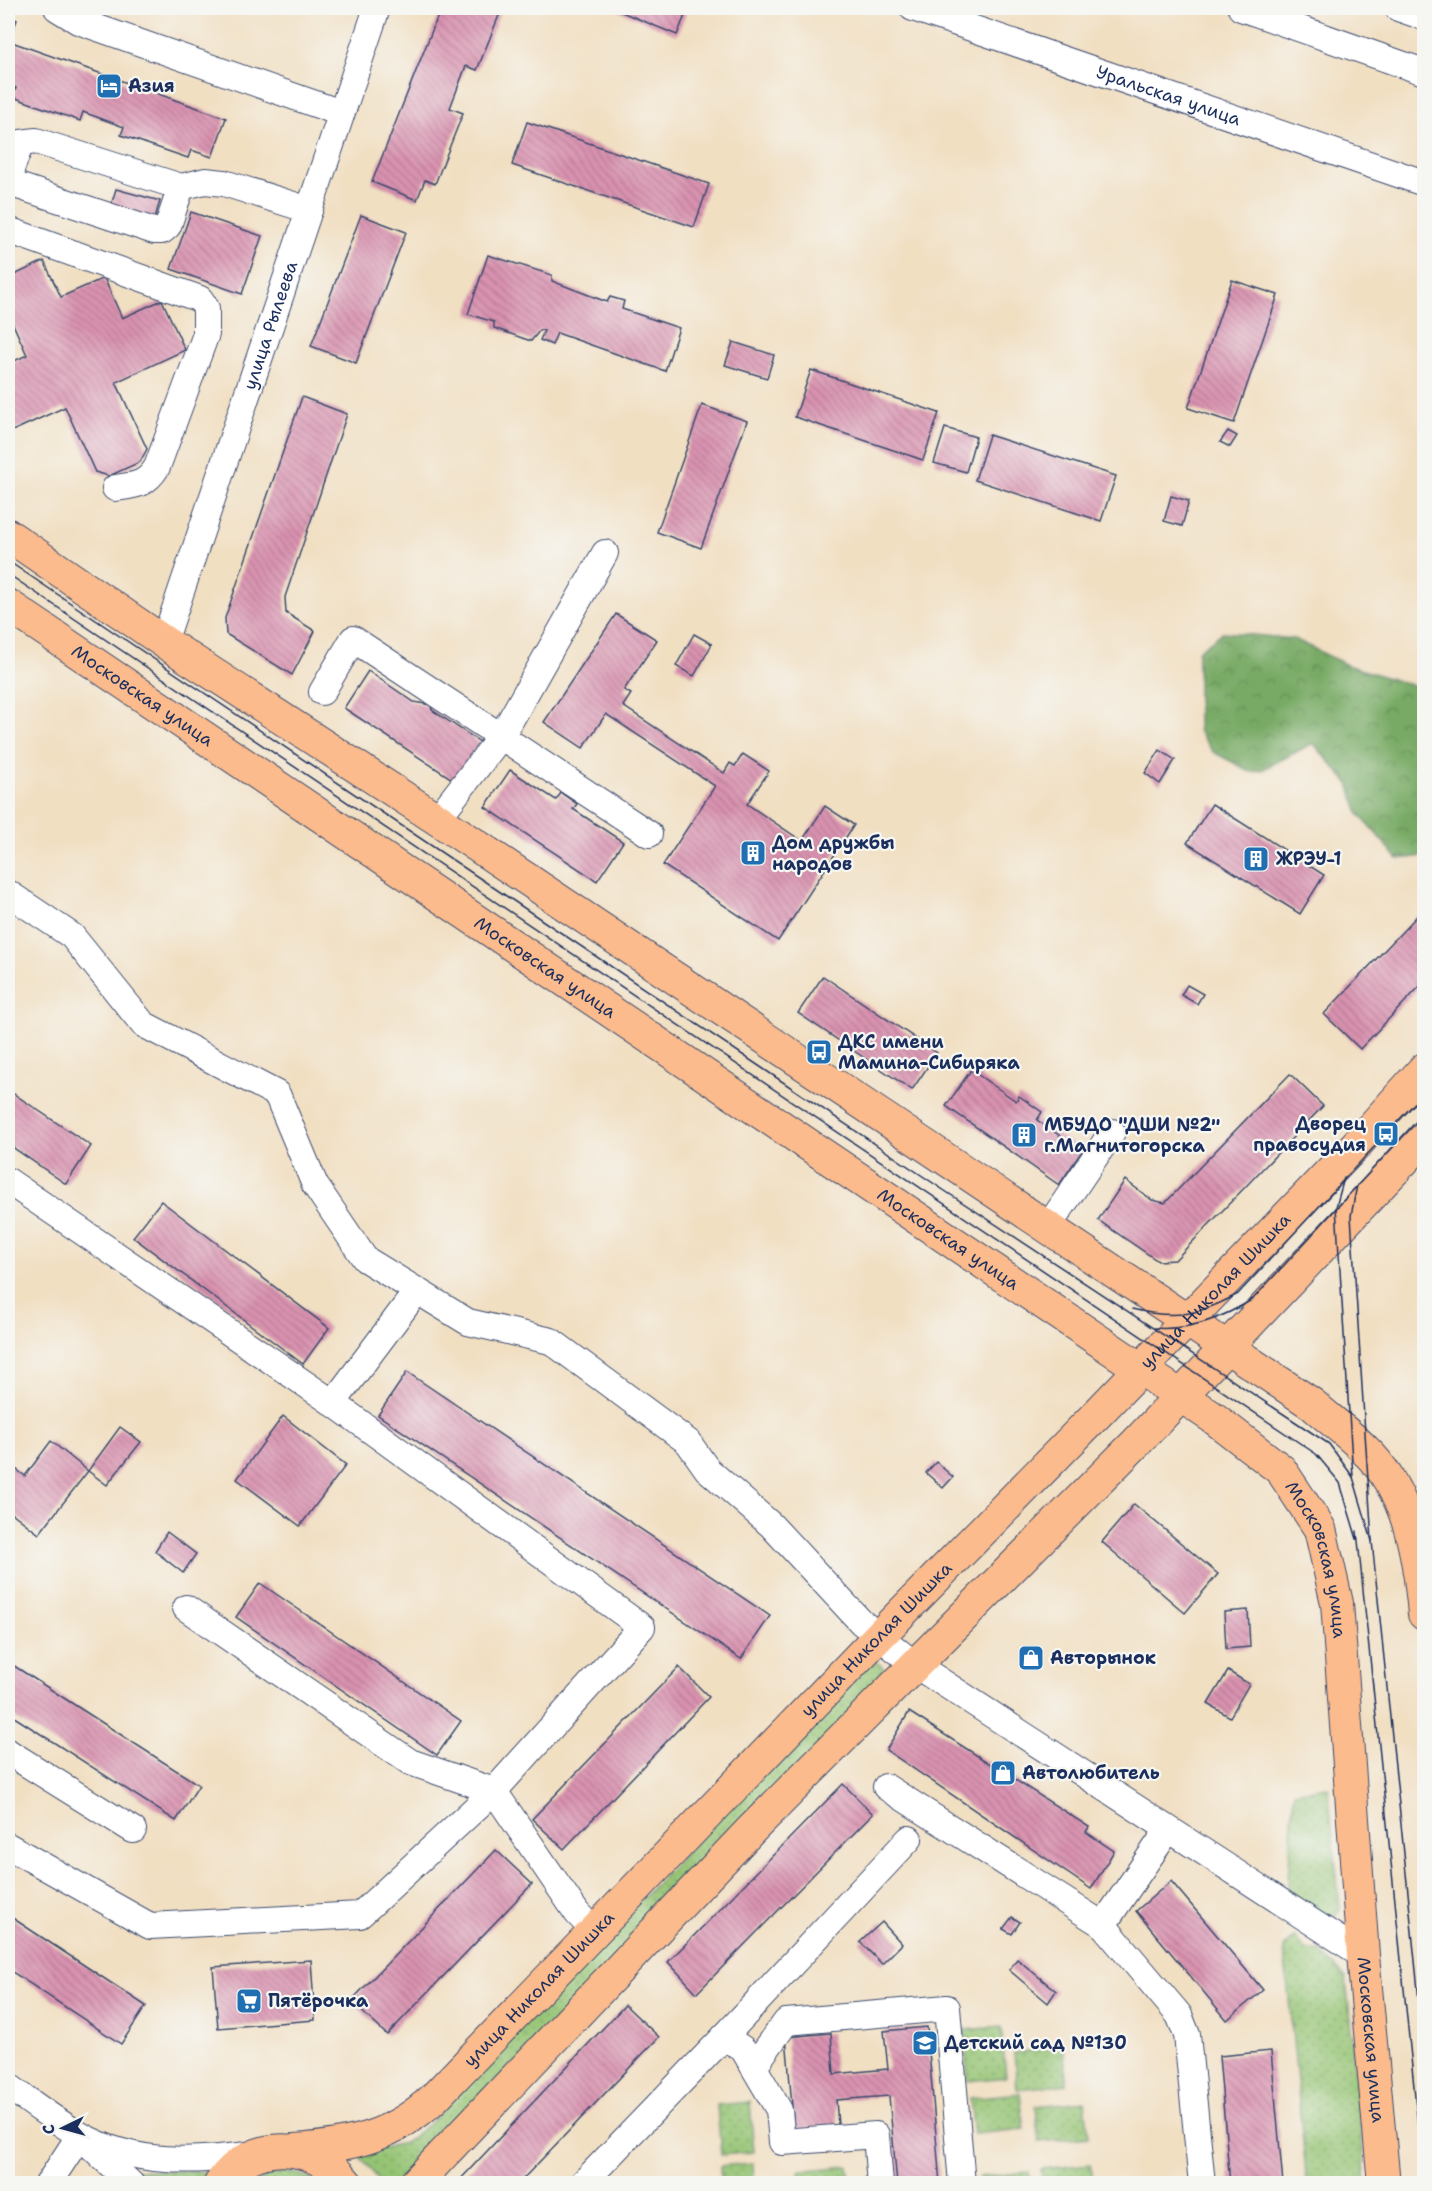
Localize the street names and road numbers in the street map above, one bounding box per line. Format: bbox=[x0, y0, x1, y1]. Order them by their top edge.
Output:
street label: Уральская улица bbox=[1093, 60, 1244, 131]
street label: улица Рылеева bbox=[238, 258, 303, 393]
street label: Московская улица bbox=[67, 639, 218, 752]
street label: Московская улица bbox=[470, 911, 621, 1024]
street label: Московская улица bbox=[872, 1183, 1024, 1296]
street label: улица Николая Шишка bbox=[1135, 1208, 1296, 1374]
street label: Московская улица bbox=[1280, 1476, 1352, 1639]
street label: улица Николая Шишка bbox=[795, 1557, 957, 1722]
street label: улица Николая Шишка bbox=[458, 1906, 620, 2072]
street label: Московская улица bbox=[1351, 1956, 1390, 2124]

